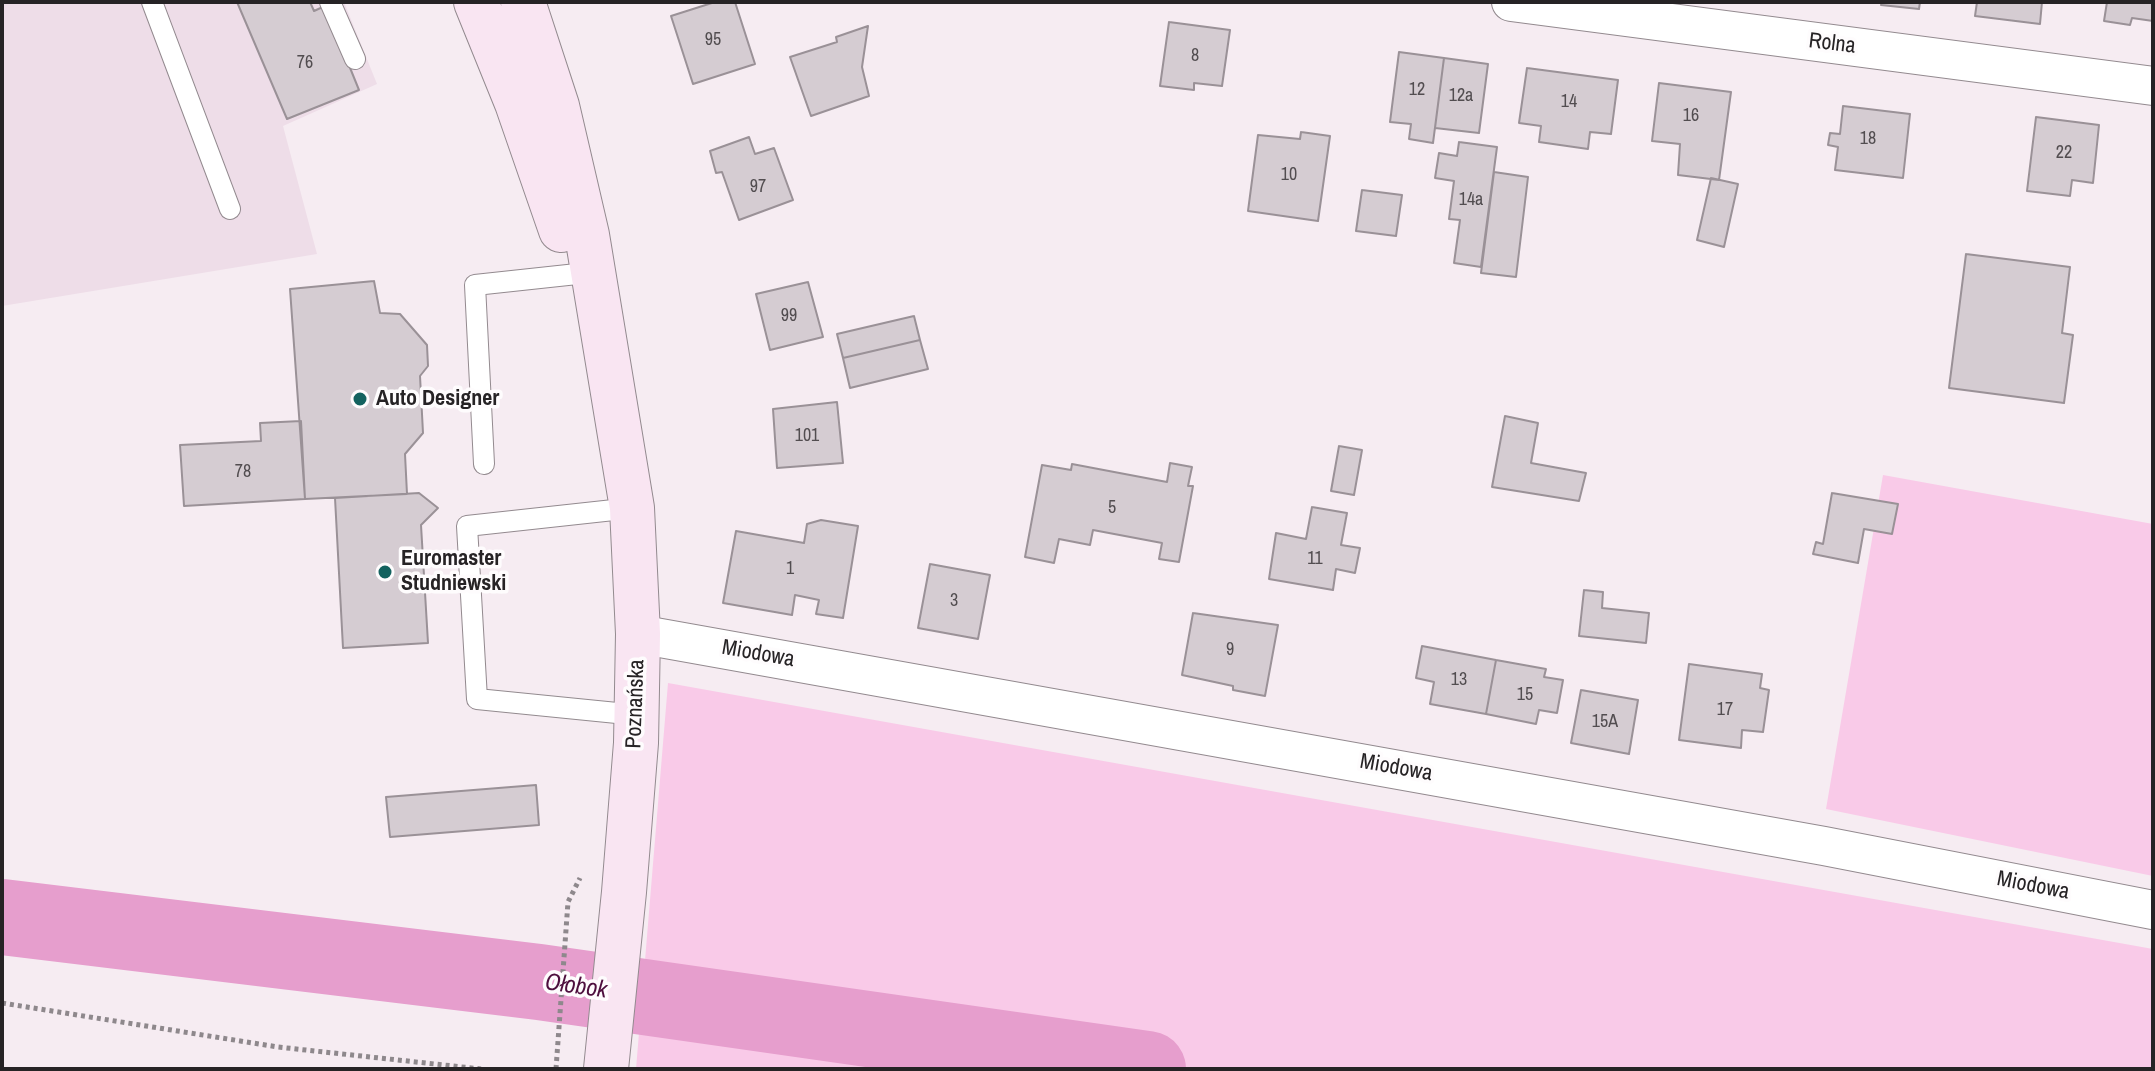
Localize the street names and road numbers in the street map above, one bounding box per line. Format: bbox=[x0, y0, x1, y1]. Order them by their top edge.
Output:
street label: Rolna bbox=[1807, 28, 1857, 60]
street label: Miodowa bbox=[720, 635, 796, 673]
street label: Poznańska bbox=[621, 659, 651, 749]
street label: Miodowa bbox=[1358, 749, 1434, 787]
street label: Miodowa bbox=[1995, 866, 2071, 906]

